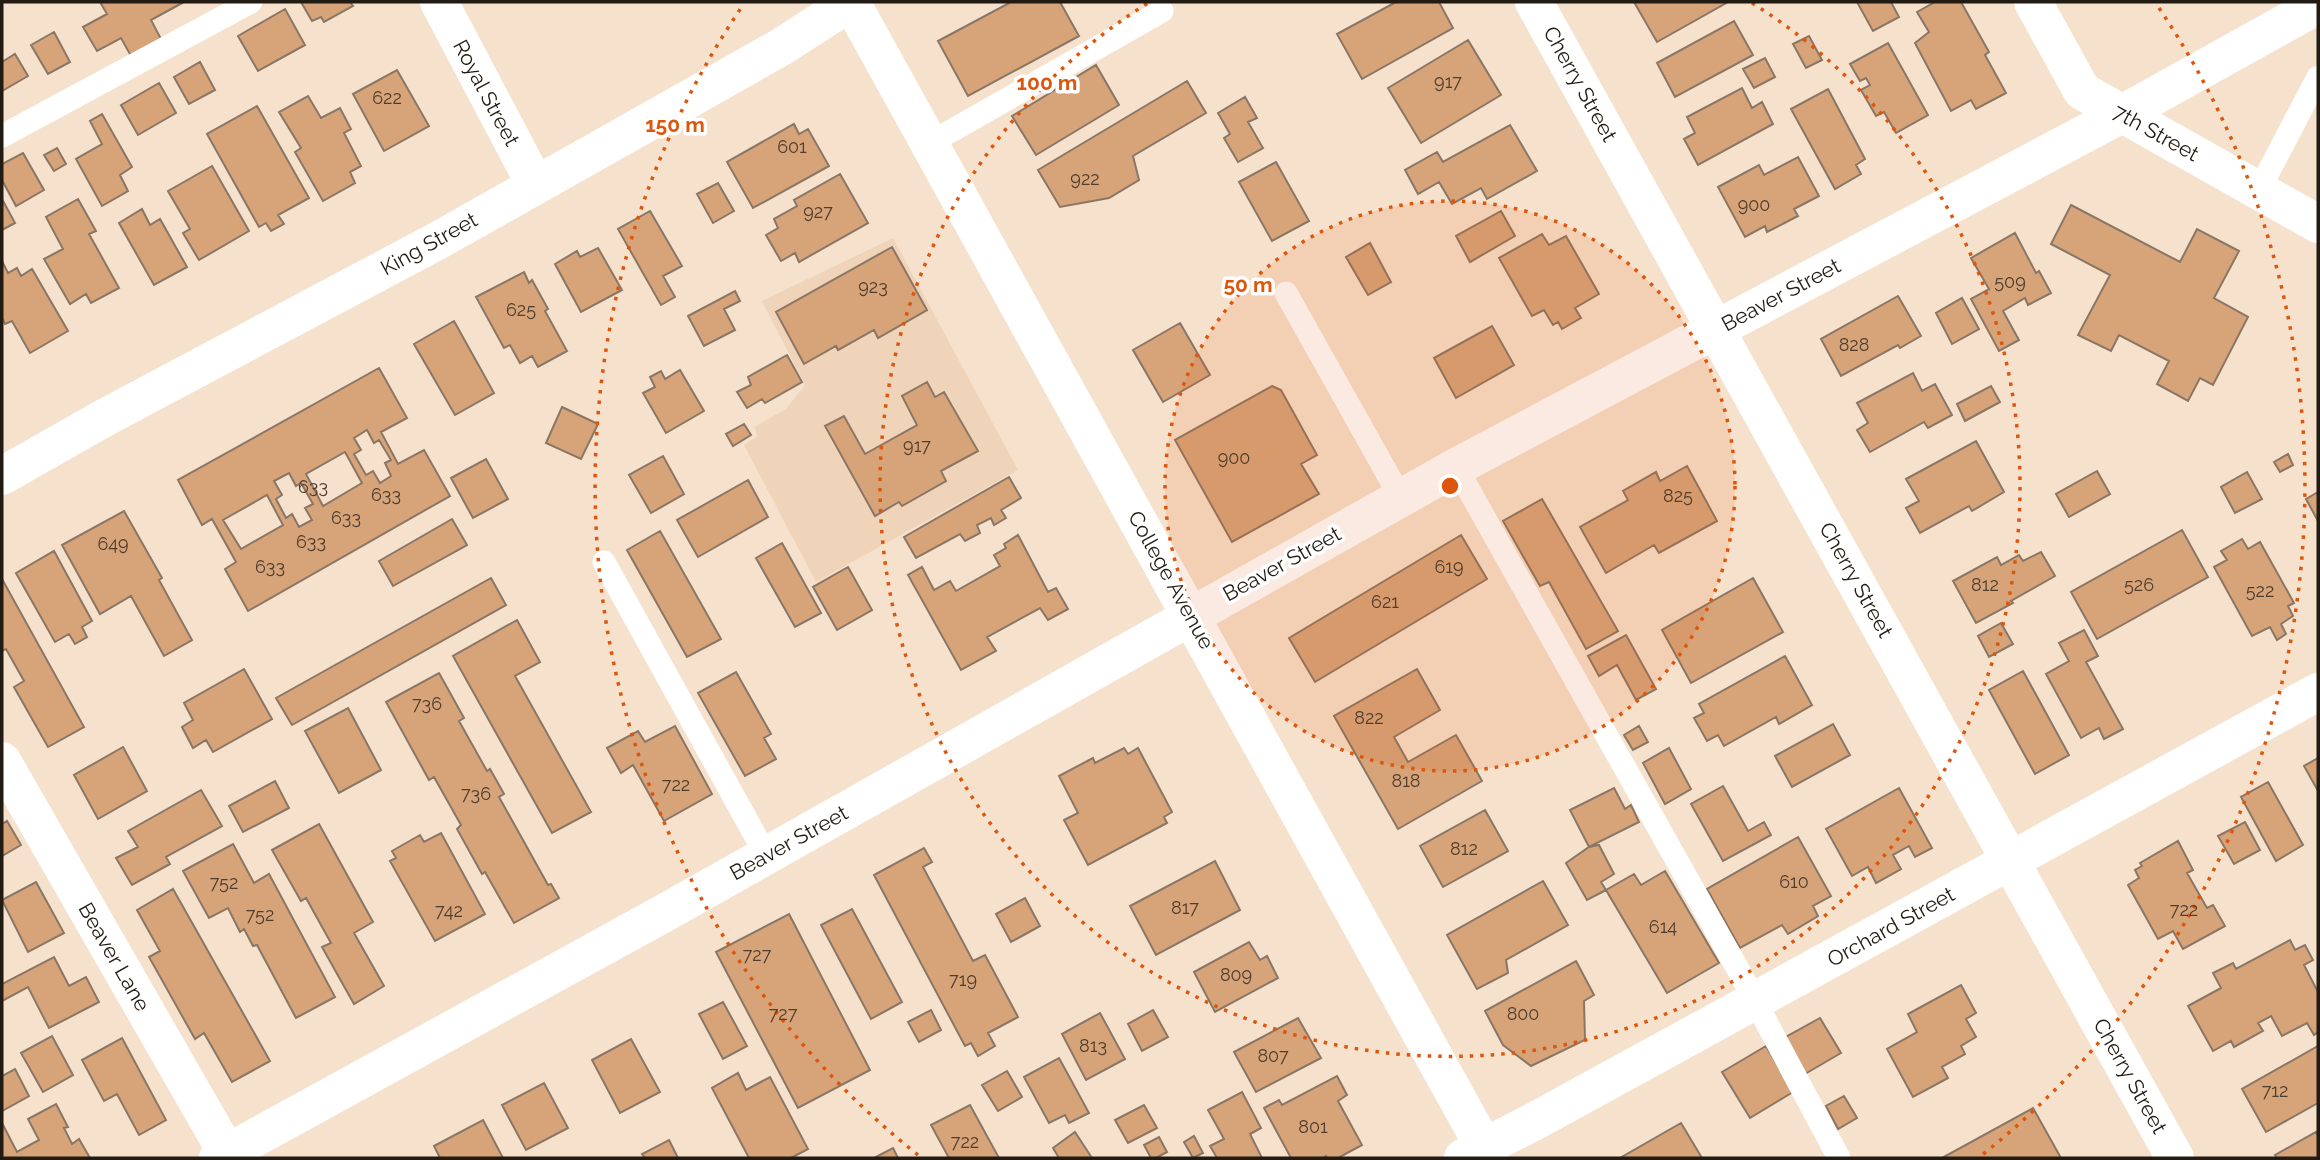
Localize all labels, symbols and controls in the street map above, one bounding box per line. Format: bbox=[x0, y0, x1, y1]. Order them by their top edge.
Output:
street label: Cherry Street bbox=[1538, 22, 1622, 146]
street label: Royal Street bbox=[448, 35, 525, 150]
text: 100 m bbox=[1017, 70, 1077, 95]
house number: 917 bbox=[1434, 71, 1462, 92]
house number: 622 bbox=[372, 87, 402, 108]
street label: 7th Street bbox=[2109, 99, 2203, 166]
text: 150 m bbox=[645, 112, 705, 137]
house number: 601 bbox=[777, 136, 807, 157]
house number: 922 bbox=[1070, 168, 1100, 189]
house number: 900 bbox=[1738, 194, 1770, 215]
house number: 927 bbox=[803, 201, 833, 222]
street label: King Street bbox=[376, 207, 482, 280]
street label: Beaver Street bbox=[1717, 253, 1844, 336]
house number: 509 bbox=[1994, 271, 2026, 292]
text: 50 m bbox=[1223, 272, 1273, 297]
house number: 923 bbox=[858, 276, 888, 297]
house number: 625 bbox=[506, 299, 536, 320]
house number: 828 bbox=[1839, 334, 1869, 355]
house number: 917 bbox=[903, 435, 931, 456]
house number: 900 bbox=[1218, 447, 1250, 468]
centre of rings bbox=[1438, 474, 1462, 498]
house number: 633 bbox=[298, 476, 328, 497]
house number: 633 bbox=[371, 484, 401, 505]
house number: 825 bbox=[1663, 485, 1693, 506]
street label: College Avenue bbox=[1123, 506, 1220, 653]
house number: 633 bbox=[331, 507, 361, 528]
street label: Cherry Street bbox=[1814, 518, 1898, 642]
street label: Beaver Street bbox=[1218, 521, 1345, 606]
house number: 633 bbox=[296, 531, 326, 552]
house number: 649 bbox=[97, 533, 129, 554]
house number: 633 bbox=[255, 556, 285, 577]
house number: 619 bbox=[1434, 556, 1464, 577]
house number: 812 bbox=[1971, 574, 1999, 595]
house number: 526 bbox=[2124, 574, 2154, 595]
house number: 522 bbox=[2246, 580, 2274, 601]
house number: 621 bbox=[1371, 591, 1399, 612]
house number: 736 bbox=[412, 693, 442, 714]
house number: 822 bbox=[1354, 707, 1384, 728]
house number: 818 bbox=[1391, 770, 1421, 791]
house number: 722 bbox=[662, 774, 690, 795]
house number: 736 bbox=[461, 783, 491, 804]
street label: Beaver Street bbox=[725, 800, 852, 885]
house number: 812 bbox=[1450, 838, 1478, 859]
house number: 610 bbox=[1779, 871, 1809, 892]
house number: 752 bbox=[210, 872, 238, 893]
street label: Orchard Street bbox=[1823, 881, 1959, 972]
house number: 817 bbox=[1171, 897, 1199, 918]
street label: Beaver Lane bbox=[73, 898, 156, 1015]
house number: 722 bbox=[2170, 899, 2198, 920]
house number: 742 bbox=[435, 900, 463, 921]
house number: 752 bbox=[246, 904, 274, 925]
house number: 614 bbox=[1649, 916, 1677, 937]
house number: 727 bbox=[743, 944, 772, 965]
house number: 809 bbox=[1220, 964, 1252, 985]
house number: 719 bbox=[949, 969, 977, 990]
house number: 727 bbox=[769, 1003, 798, 1024]
house number: 800 bbox=[1507, 1003, 1539, 1024]
street label: Cherry Street bbox=[2088, 1014, 2172, 1138]
house number: 813 bbox=[1079, 1035, 1107, 1056]
house number: 807 bbox=[1257, 1045, 1289, 1066]
house number: 712 bbox=[2262, 1080, 2288, 1101]
house number: 801 bbox=[1298, 1116, 1328, 1137]
house number: 722 bbox=[951, 1131, 979, 1152]

